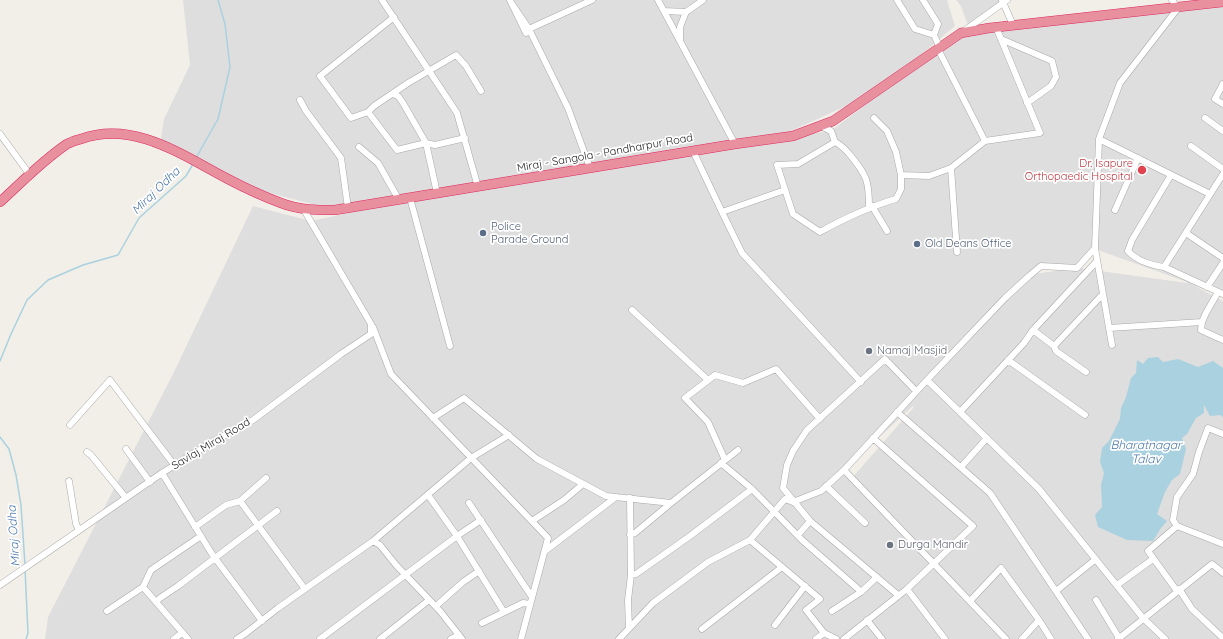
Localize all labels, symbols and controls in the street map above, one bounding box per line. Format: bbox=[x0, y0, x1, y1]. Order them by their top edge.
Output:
street label: Miraj - Sangola - Pandharpur Road bbox=[516, 131, 694, 175]
place label: Dr. Isapure Orthopaedic Hospital bbox=[1025, 157, 1133, 183]
water label: Miraj Odha bbox=[129, 164, 183, 218]
marker: Dr. Isapure Orthopaedic Hospital bbox=[1136, 164, 1148, 176]
place label: Police Parade Ground bbox=[491, 220, 568, 246]
marker: Police Parade Ground bbox=[478, 228, 488, 238]
place label: Old Deans Office bbox=[925, 237, 1012, 251]
marker: Old Deans Office bbox=[912, 239, 922, 249]
place label: Namaj Masjid bbox=[877, 344, 947, 358]
marker: Namaj Masjid bbox=[864, 346, 874, 356]
street label: Savlaj Miraj Road bbox=[169, 415, 253, 473]
water label: Bharatnagar Talav bbox=[1110, 438, 1182, 466]
water label: Miraj Odha bbox=[5, 505, 23, 567]
place label: Durga Mandir bbox=[898, 538, 968, 552]
marker: Durga Mandir bbox=[885, 540, 895, 550]

